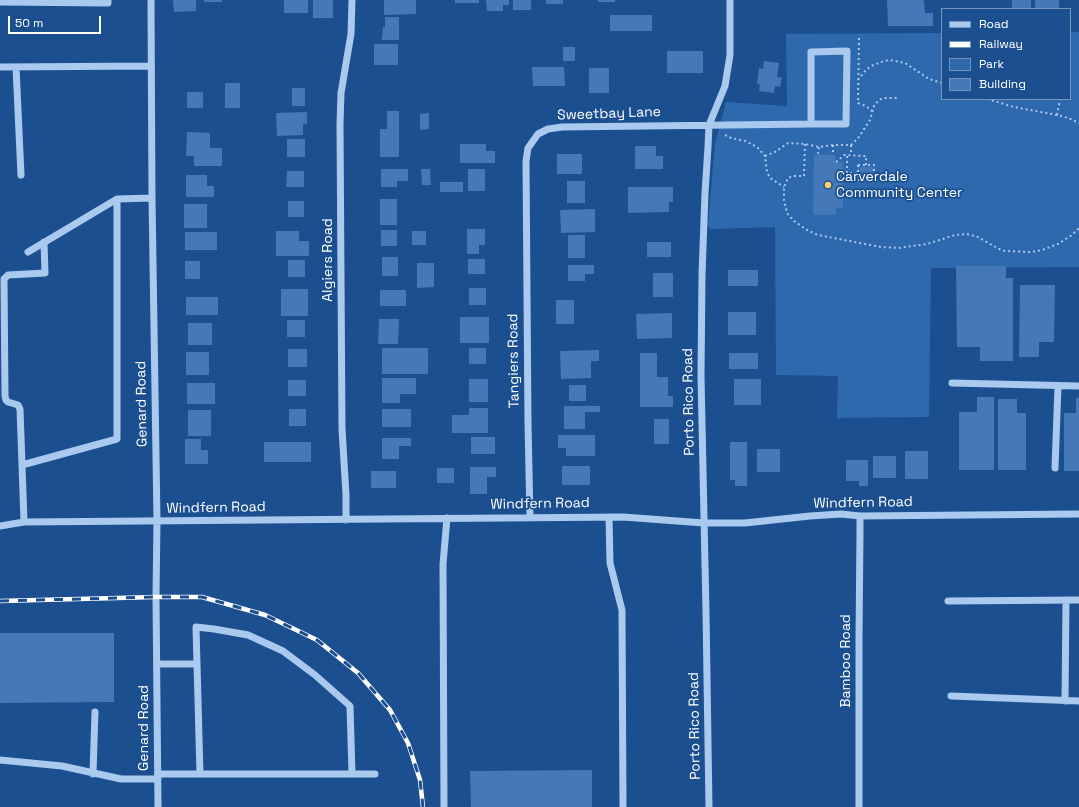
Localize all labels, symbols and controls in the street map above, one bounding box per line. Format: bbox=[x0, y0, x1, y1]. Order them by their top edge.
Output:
scale bar bbox=[10, 8, 103, 34]
legend bbox=[941, 8, 1071, 100]
text: 50 m bbox=[15, 15, 43, 31]
text: Road bbox=[979, 16, 1008, 32]
text: Railway bbox=[979, 36, 1023, 52]
text: Park bbox=[979, 56, 1004, 72]
text: Building bbox=[979, 76, 1026, 92]
street label: Sweetbay Lane bbox=[557, 104, 661, 124]
place label: Carverdale Community Center bbox=[836, 169, 962, 202]
marker: Carverdale Community Center bbox=[823, 180, 833, 190]
street label: Algiers Road bbox=[320, 218, 336, 302]
street label: Tangiers Road bbox=[505, 313, 523, 409]
street label: Porto Rico Road bbox=[680, 348, 698, 456]
street label: Genard Road bbox=[133, 361, 151, 447]
street label: Windfern Road bbox=[813, 494, 913, 512]
street label: Windfern Road bbox=[490, 495, 590, 513]
street label: Windfern Road bbox=[166, 499, 266, 517]
street label: Bamboo Road bbox=[838, 614, 854, 708]
street label: Porto Rico Road bbox=[686, 672, 704, 780]
street label: Genard Road bbox=[136, 685, 152, 771]

